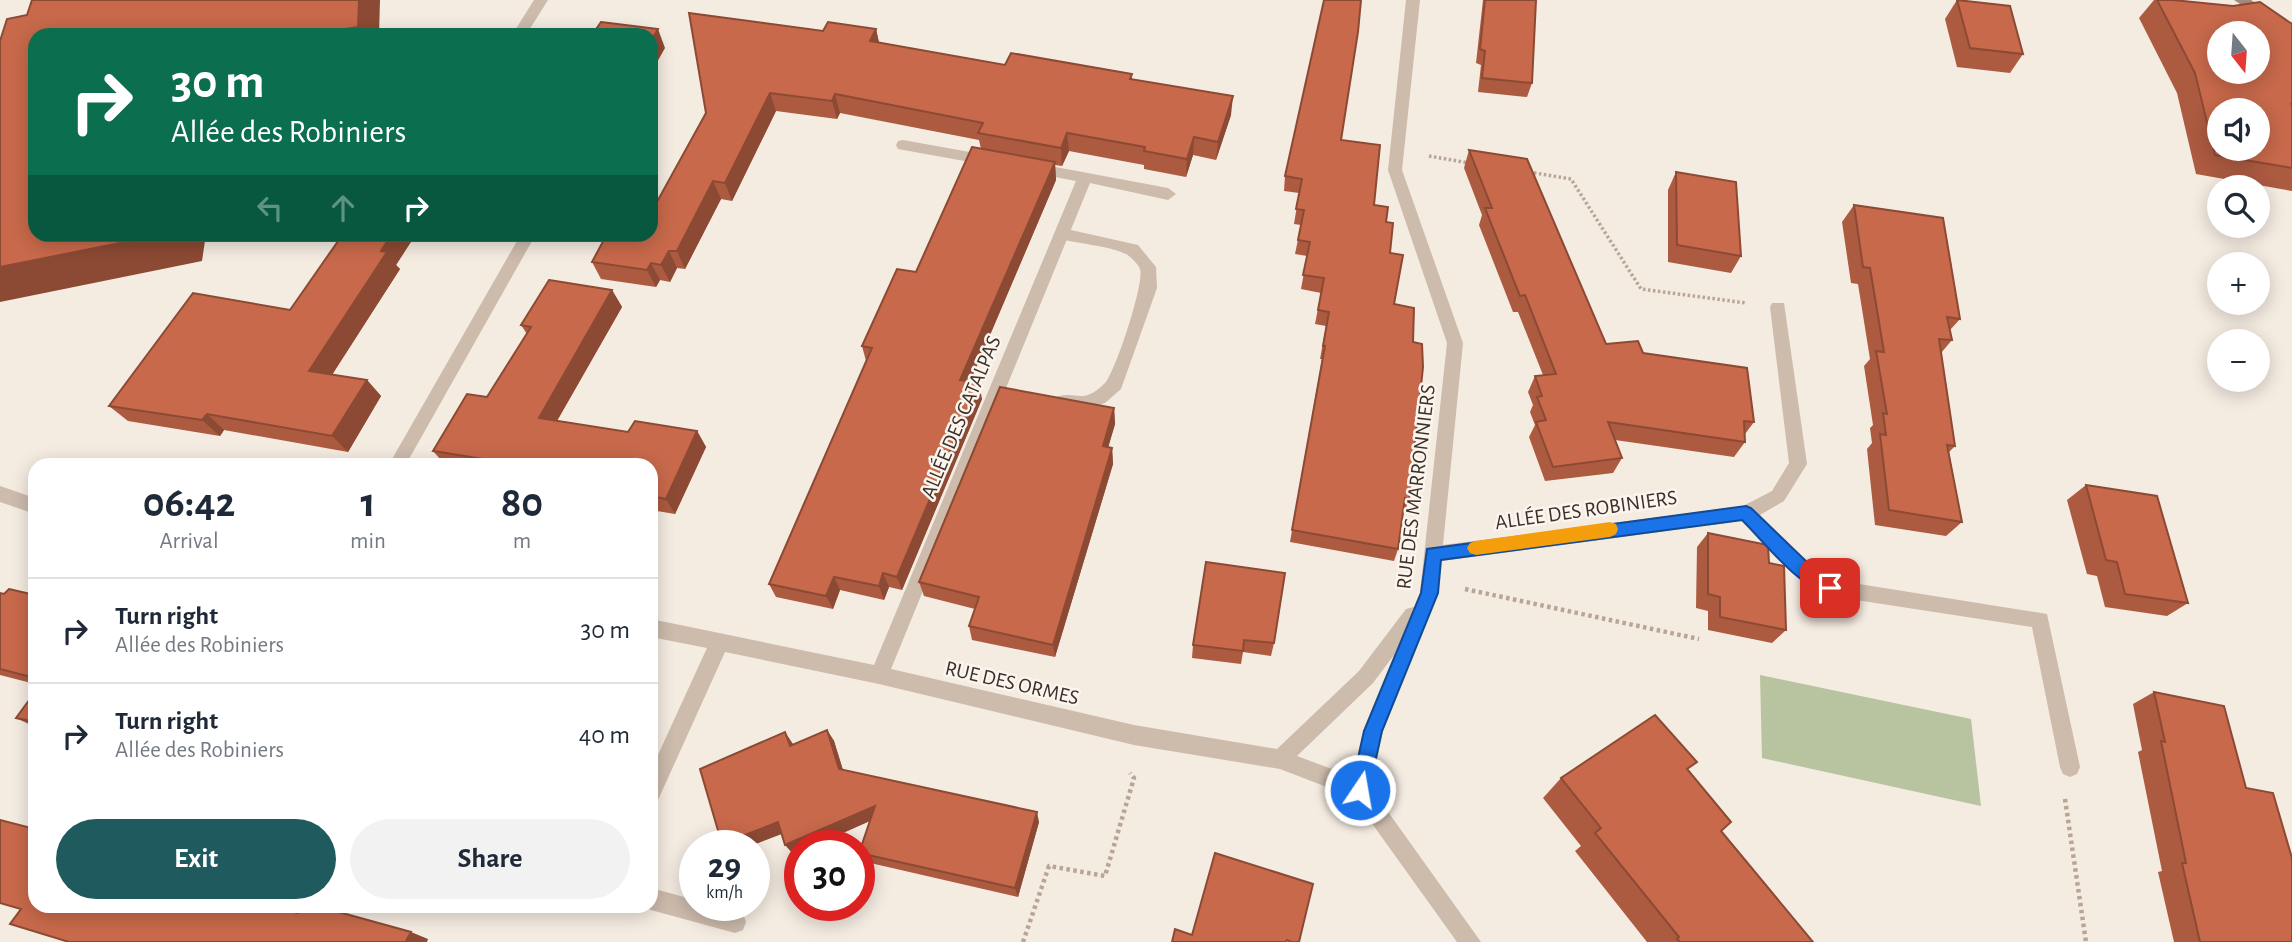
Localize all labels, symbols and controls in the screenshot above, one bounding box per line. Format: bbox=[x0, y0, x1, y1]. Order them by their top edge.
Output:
north arrow bbox=[2207, 21, 2270, 84]
map controls bbox=[2207, 21, 2270, 392]
icon: right bbox=[56, 56, 147, 147]
text: 30 m bbox=[171, 58, 265, 107]
button: sound bbox=[2207, 98, 2270, 161]
text: Allée des Robiniers bbox=[171, 116, 406, 148]
button: search bbox=[2207, 175, 2270, 238]
icon: left bbox=[251, 189, 289, 227]
icon: ahead bbox=[324, 189, 362, 227]
icon: right bbox=[397, 189, 435, 227]
button: + bbox=[2207, 252, 2270, 315]
button: − bbox=[2207, 329, 2270, 392]
street label: ALLÉE DES CATALPAS bbox=[915, 332, 1005, 501]
street label: RUE DES MARRONNIERS bbox=[1393, 383, 1439, 591]
text: 06:42 bbox=[143, 482, 235, 524]
text: 1 bbox=[360, 482, 376, 524]
text: 80 bbox=[501, 482, 543, 524]
street label: ALLÉE DES ROBINIERS bbox=[1493, 485, 1679, 533]
text: Arrival bbox=[159, 530, 219, 553]
text: min bbox=[350, 530, 386, 553]
text: m bbox=[513, 530, 531, 553]
pin bbox=[1800, 558, 1860, 618]
icon: arrive bbox=[1811, 569, 1849, 607]
text: Turn right bbox=[115, 603, 218, 629]
icon: right bbox=[56, 612, 94, 650]
text: 30 m bbox=[580, 617, 630, 643]
text: Allée des Robiniers bbox=[115, 634, 284, 657]
street label: RUE DES ORMES bbox=[943, 657, 1081, 709]
text: Turn right bbox=[115, 708, 218, 734]
icon: right bbox=[56, 717, 94, 755]
text: 40 m bbox=[579, 722, 630, 748]
text: Allée des Robiniers bbox=[115, 739, 284, 762]
position arrow bbox=[1323, 753, 1397, 827]
button: Exit bbox=[56, 819, 336, 899]
button: Share bbox=[350, 819, 630, 899]
speed limit sign: 30 bbox=[784, 830, 875, 921]
text: 29 bbox=[708, 849, 741, 884]
text: km/h bbox=[706, 884, 743, 902]

